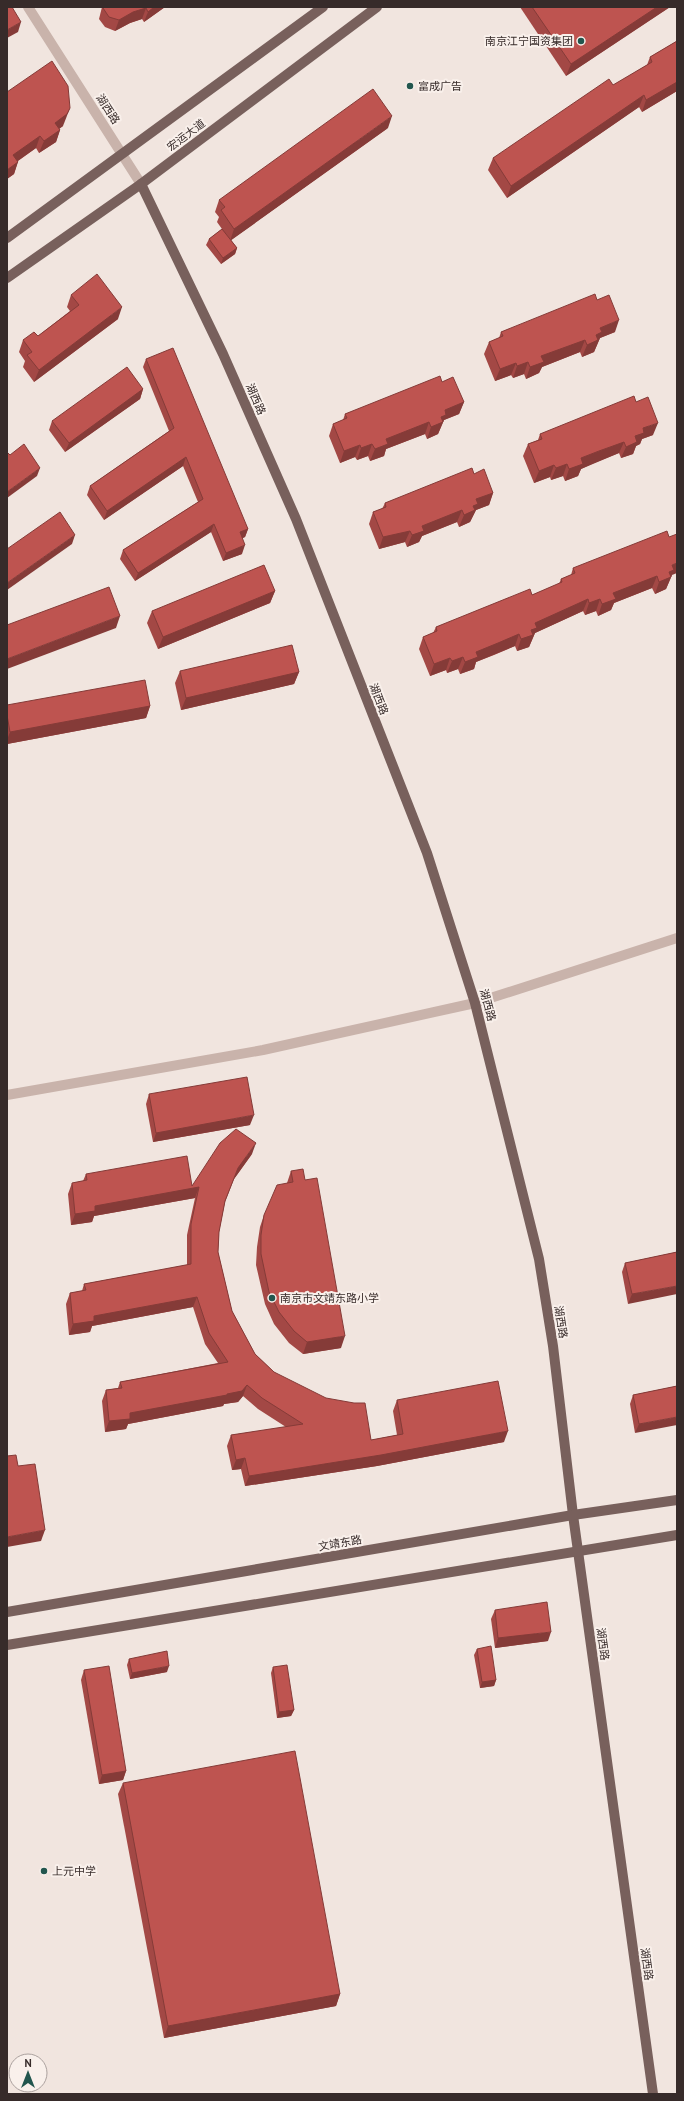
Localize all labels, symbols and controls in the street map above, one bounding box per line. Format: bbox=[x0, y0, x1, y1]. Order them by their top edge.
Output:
place label: 南京江宁国资集团 bbox=[485, 34, 573, 48]
marker: 南京江宁国资集团 bbox=[576, 36, 586, 46]
place label: 富成广告 bbox=[418, 79, 462, 93]
marker: 富成广告 bbox=[405, 81, 415, 91]
street label: 湖西路 bbox=[93, 91, 123, 127]
street label: 宏运大道 bbox=[164, 116, 208, 154]
street label: 湖西路 bbox=[243, 381, 269, 417]
street label: 湖西路 bbox=[367, 681, 391, 717]
street label: 湖西路 bbox=[477, 987, 499, 1023]
place label: 南京市文靖东路小学 bbox=[280, 1291, 379, 1305]
marker: 南京市文靖东路小学 bbox=[267, 1293, 277, 1303]
street label: 湖西路 bbox=[552, 1305, 570, 1339]
street label: 文靖东路 bbox=[317, 1532, 363, 1554]
street label: 湖西路 bbox=[594, 1627, 612, 1661]
place label: 上元中学 bbox=[52, 1864, 96, 1878]
marker: 上元中学 bbox=[39, 1866, 49, 1876]
street label: 湖西路 bbox=[638, 1947, 656, 1981]
north arrow bbox=[8, 2053, 48, 2093]
text: N bbox=[24, 2056, 32, 2070]

